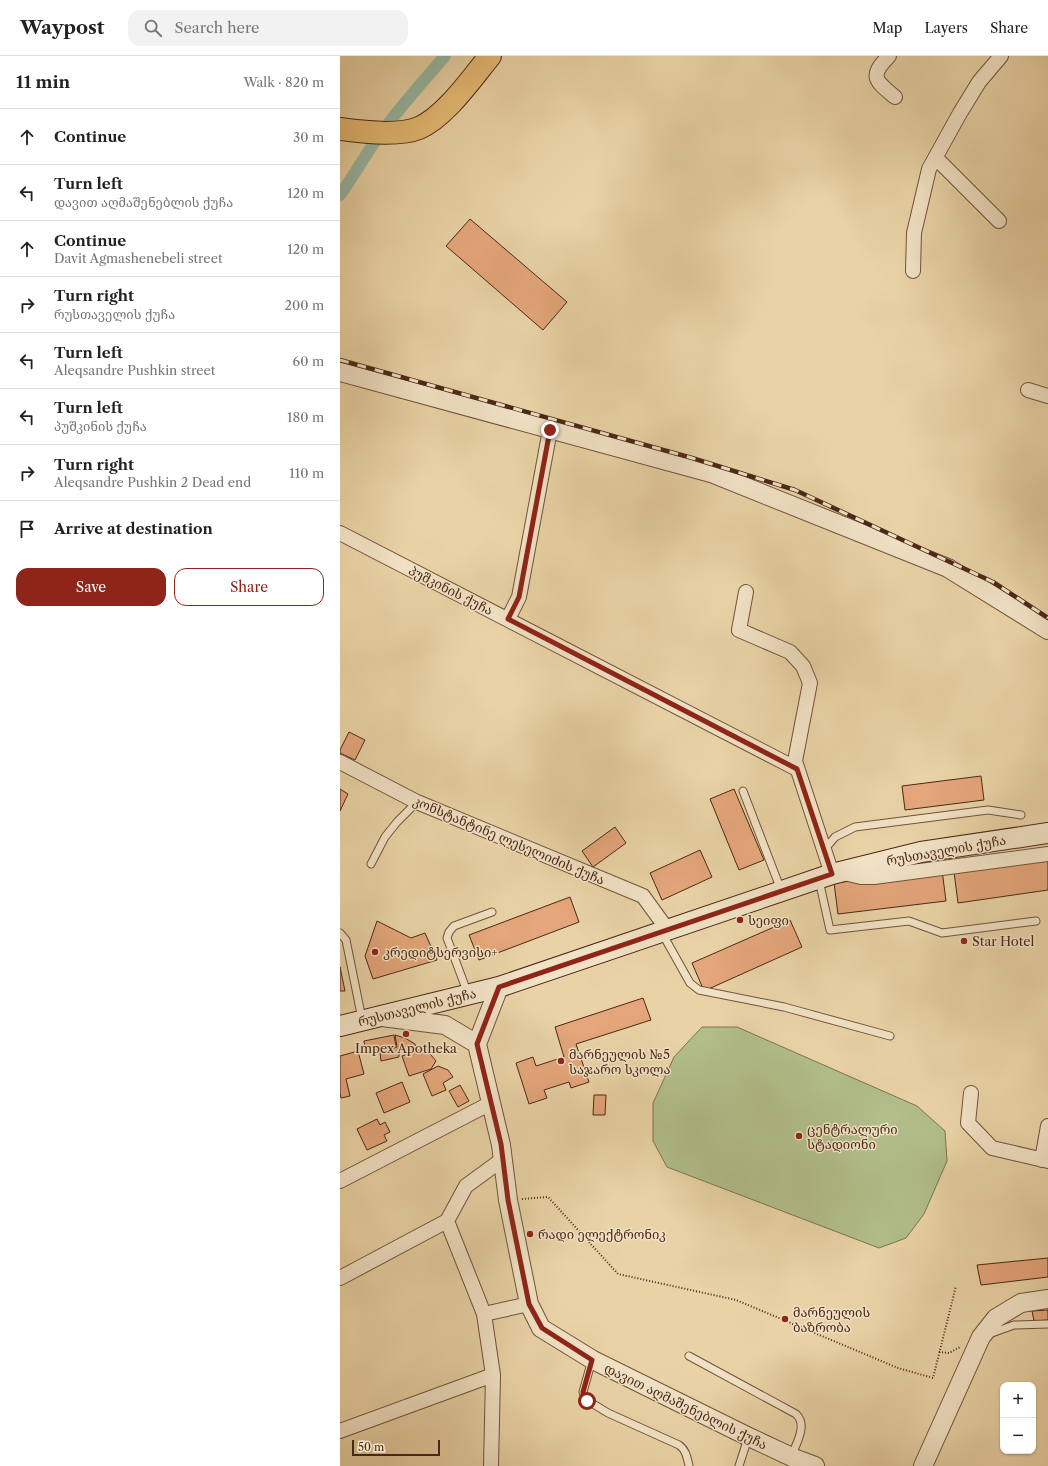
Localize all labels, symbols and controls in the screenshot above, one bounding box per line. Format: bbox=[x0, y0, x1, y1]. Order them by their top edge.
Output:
search box bbox=[128, 10, 408, 46]
text: Waypost bbox=[20, 16, 104, 39]
icon: search bbox=[142, 17, 164, 39]
text: Search here bbox=[174, 18, 259, 37]
text: Map bbox=[872, 19, 902, 37]
text: Layers bbox=[924, 19, 968, 37]
text: Share bbox=[990, 19, 1028, 37]
text: 11 min bbox=[16, 72, 70, 92]
text: Walk · 820 m bbox=[243, 74, 324, 90]
icon: ahead bbox=[16, 126, 38, 148]
text: Continue bbox=[54, 127, 126, 146]
text: 30 m bbox=[293, 129, 324, 145]
text: Turn left bbox=[54, 174, 123, 193]
icon: left bbox=[16, 182, 38, 204]
text: 120 m bbox=[287, 185, 324, 201]
text: დავით აღმაშენებლის ქუჩა bbox=[54, 194, 233, 210]
text: Continue bbox=[54, 231, 126, 250]
icon: ahead bbox=[16, 238, 38, 260]
text: 120 m bbox=[287, 241, 324, 257]
text: Davit Agmashenebeli street bbox=[54, 250, 223, 266]
text: Turn right bbox=[54, 286, 134, 305]
icon: right bbox=[16, 294, 38, 316]
text: 200 m bbox=[284, 297, 324, 313]
text: რუსთაველის ქუჩა bbox=[54, 306, 175, 322]
text: Turn left bbox=[54, 343, 123, 362]
icon: left bbox=[16, 350, 38, 372]
text: 60 m bbox=[293, 353, 324, 369]
text: Aleqsandre Pushkin street bbox=[54, 362, 215, 378]
text: Turn left bbox=[54, 398, 123, 417]
icon: left bbox=[16, 406, 38, 428]
text: 180 m bbox=[287, 409, 324, 425]
text: პუშკინის ქუჩა bbox=[54, 418, 147, 434]
route end bbox=[541, 421, 559, 439]
text: Turn right bbox=[54, 455, 134, 474]
icon: right bbox=[16, 462, 38, 484]
text: 110 m bbox=[289, 465, 324, 481]
text: Aleqsandre Pushkin 2 Dead end bbox=[54, 474, 251, 490]
icon: arrive bbox=[16, 518, 38, 540]
text: Arrive at destination bbox=[54, 519, 213, 538]
street label: პუშკინის ქუჩა bbox=[406, 562, 496, 618]
button: Save bbox=[16, 568, 166, 606]
button: Share bbox=[174, 568, 324, 606]
street label: კონსტანტინე ლესელიძის ქუჩა bbox=[411, 792, 607, 888]
street label: რუსთაველის ქუჩა bbox=[885, 832, 1007, 868]
place label: სეიფი bbox=[748, 912, 789, 928]
marker: სეიფი bbox=[735, 915, 745, 925]
place label: Star Hotel bbox=[972, 933, 1035, 949]
marker: Star Hotel bbox=[959, 936, 969, 946]
place label: კრედიტსერვისი+ bbox=[383, 944, 498, 960]
marker: კრედიტსერვისი+ bbox=[370, 947, 380, 957]
street label: რუსთაველის ქუჩა bbox=[356, 985, 478, 1029]
marker: Impex Apotheka bbox=[401, 1029, 411, 1039]
place label: Impex Apotheka bbox=[355, 1040, 457, 1056]
place label: მარნეულის №5 საჯარო სკოლა bbox=[569, 1046, 670, 1077]
marker: მარნეულის №5 საჯარო სკოლა bbox=[556, 1056, 566, 1066]
place label: ცენტრალური სტადიონი bbox=[807, 1121, 898, 1152]
marker: ცენტრალური სტადიონი bbox=[794, 1131, 804, 1141]
place label: რადი ელექტრონიკ bbox=[538, 1226, 666, 1242]
marker: რადი ელექტრონიკ bbox=[525, 1229, 535, 1239]
place label: მარნეულის ბაზრობა bbox=[793, 1304, 870, 1335]
marker: მარნეულის ბაზრობა bbox=[780, 1314, 790, 1324]
street label: დავით აღმაშენებლის ქუჩა bbox=[602, 1360, 770, 1452]
map controls bbox=[1000, 1382, 1036, 1454]
button: + bbox=[1000, 1382, 1036, 1418]
route start bbox=[578, 1392, 596, 1410]
button: − bbox=[1000, 1418, 1036, 1454]
scale bar bbox=[352, 1438, 440, 1457]
text: 50 m bbox=[358, 1440, 384, 1454]

